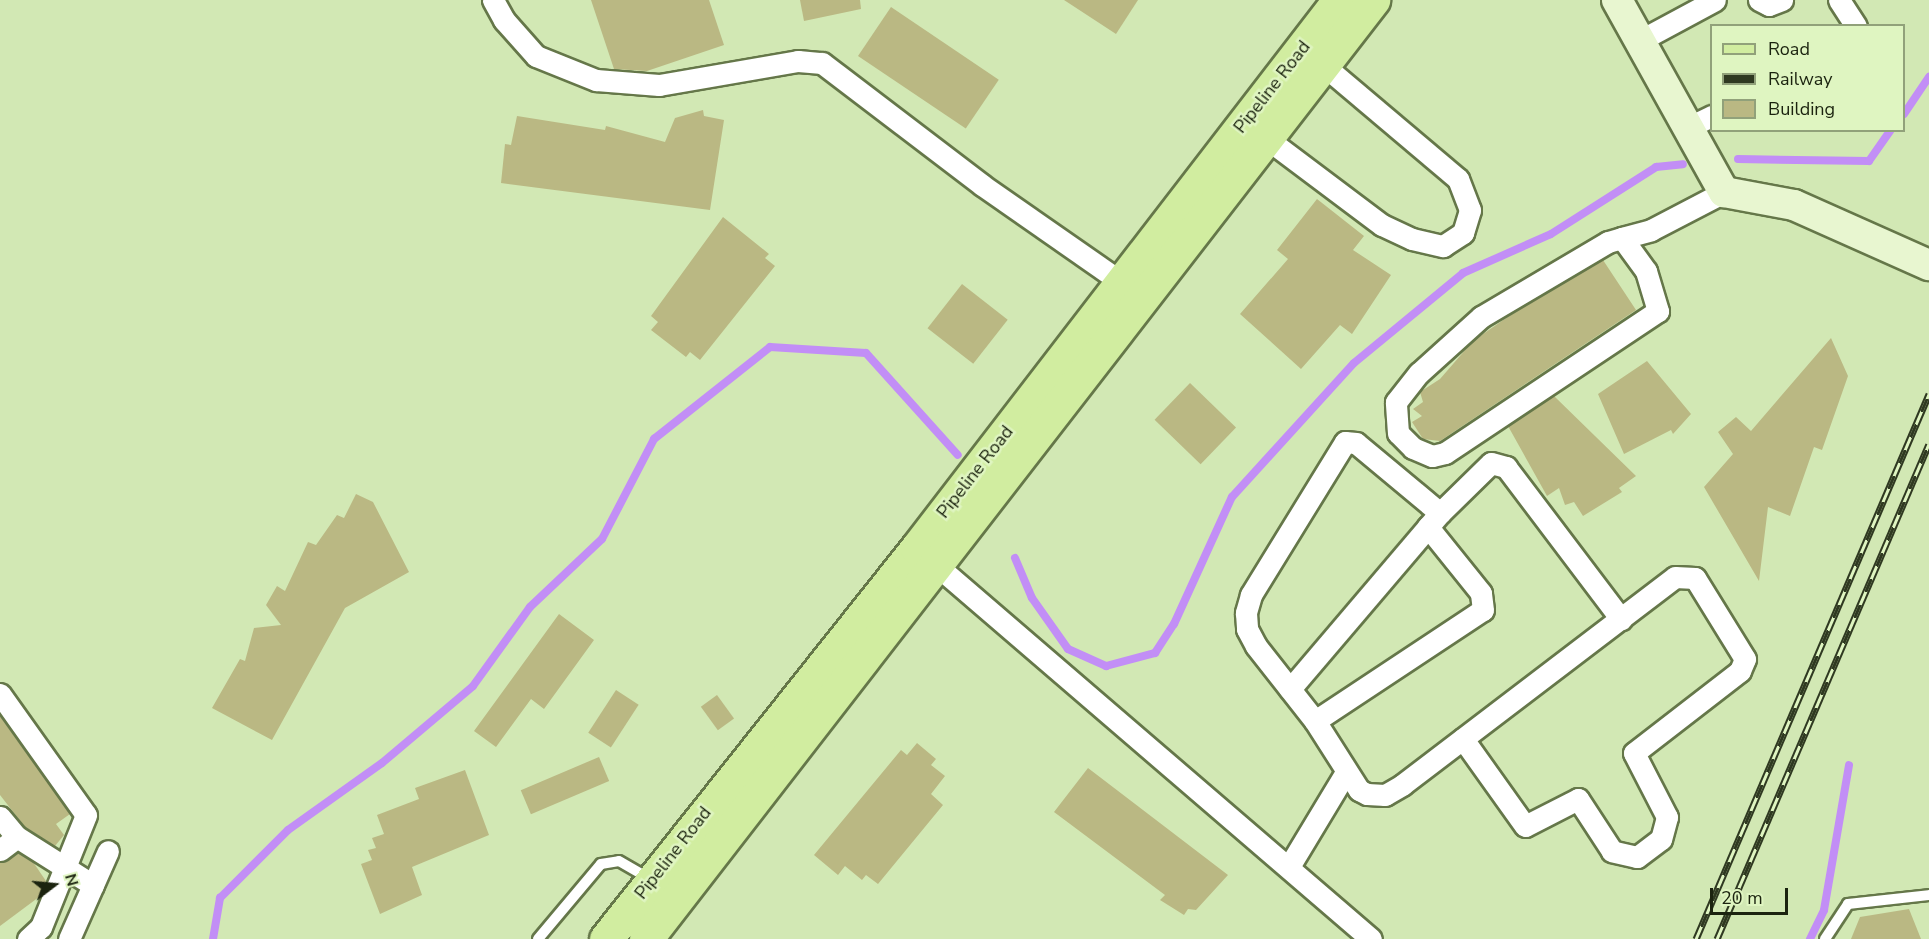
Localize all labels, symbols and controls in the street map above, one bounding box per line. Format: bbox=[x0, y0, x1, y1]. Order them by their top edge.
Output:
legend bbox=[1710, 24, 1905, 132]
street label: Pipeline Road bbox=[1229, 36, 1315, 138]
text: Road bbox=[1768, 37, 1810, 61]
text: Railway bbox=[1768, 67, 1833, 91]
text: Building bbox=[1768, 97, 1835, 121]
street label: Pipeline Road bbox=[932, 421, 1018, 523]
street label: Pipeline Road bbox=[630, 802, 716, 904]
north arrow bbox=[24, 855, 84, 915]
text: N bbox=[59, 871, 84, 889]
scale bar bbox=[1713, 876, 1791, 914]
text: 20 m bbox=[1721, 886, 1763, 910]

